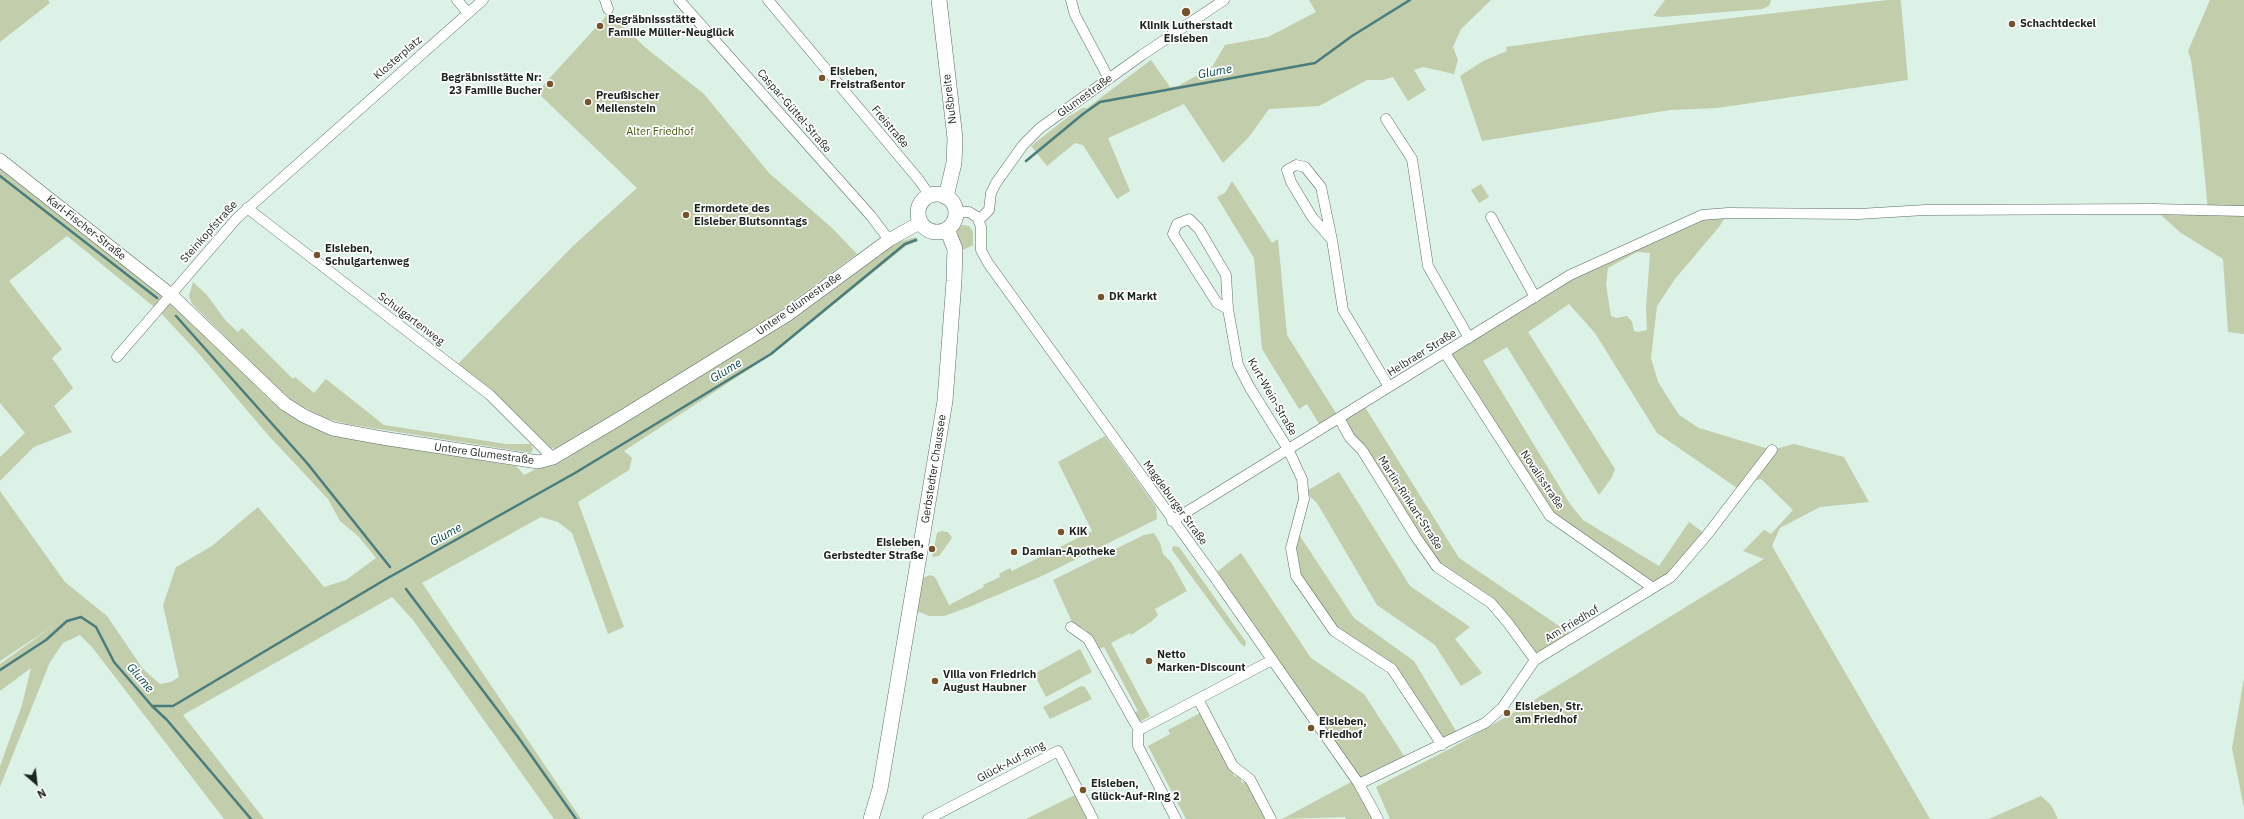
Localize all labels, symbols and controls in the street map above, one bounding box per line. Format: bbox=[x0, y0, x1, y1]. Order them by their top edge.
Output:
marker: Klinik Lutherstadt Eisleben bbox=[1180, 6, 1192, 18]
place label: Begräbnissstätte Familie Müller-Neuglück bbox=[608, 13, 734, 39]
place label: Schachtdeckel bbox=[2020, 17, 2096, 31]
place label: Klinik Lutherstadt Eisleben bbox=[1139, 19, 1233, 45]
marker: Schachtdeckel bbox=[2007, 19, 2017, 29]
marker: Begräbnissstätte Familie Müller-Neuglück bbox=[595, 21, 605, 31]
street label: Klosterplatz bbox=[371, 33, 425, 83]
water label: Glume bbox=[1197, 62, 1233, 82]
place label: Eisleben, Freistraßentor bbox=[830, 65, 905, 91]
street label: Caspar-Güttel-Straße bbox=[754, 67, 834, 155]
place label: Begräbnisstätte Nr: 23 Familie Bucher bbox=[441, 71, 542, 97]
street label: Glumestraße bbox=[1055, 72, 1115, 120]
marker: Eisleben, Freistraßentor bbox=[817, 73, 827, 83]
street label: Nußbreite bbox=[940, 73, 960, 125]
marker: Begräbnisstätte Nr: 23 Familie Bucher bbox=[545, 79, 555, 89]
place label: Preußischer Meilenstein bbox=[596, 89, 659, 115]
marker: Preußischer Meilenstein bbox=[583, 97, 593, 107]
street label: Freistraße bbox=[869, 103, 911, 151]
park label: Alter Friedhof bbox=[626, 125, 694, 139]
street label: Karl-Fischer-Straße bbox=[44, 193, 128, 263]
street label: Steinkopfstraße bbox=[178, 198, 240, 266]
place label: Ermordete des Eisleber Blutsonntags bbox=[694, 202, 807, 228]
marker: Ermordete des Eisleber Blutsonntags bbox=[681, 210, 691, 220]
place label: Eisleben, Schulgartenweg bbox=[325, 242, 409, 268]
marker: Eisleben, Schulgartenweg bbox=[312, 250, 322, 260]
street label: Untere Glumestraße bbox=[754, 270, 844, 338]
street label: Schulgartenweg bbox=[375, 290, 447, 348]
place label: DK Markt bbox=[1109, 290, 1157, 304]
marker: DK Markt bbox=[1096, 292, 1106, 302]
street label: Helbraer Straße bbox=[1385, 326, 1459, 380]
water label: Glume bbox=[708, 356, 744, 386]
street label: Kurt-Wein-Straße bbox=[1244, 356, 1300, 438]
street label: Gerbstedter Chaussee bbox=[919, 414, 949, 524]
street label: Untere Glumestraße bbox=[433, 440, 535, 468]
street label: Novalisstraße bbox=[1517, 448, 1567, 512]
street label: Martin-Rinkart-Straße bbox=[1375, 454, 1445, 552]
street label: Magdeburger Straße bbox=[1140, 458, 1210, 548]
water label: Glume bbox=[428, 520, 464, 550]
place label: KiK bbox=[1069, 525, 1087, 539]
marker: KiK bbox=[1056, 527, 1066, 537]
place label: Eisleben, Gerbstedter Straße bbox=[823, 536, 924, 562]
marker: Eisleben, Gerbstedter Straße bbox=[927, 544, 937, 554]
place label: Damian-Apotheke bbox=[1022, 545, 1116, 559]
marker: Damian-Apotheke bbox=[1009, 547, 1019, 557]
street label: Am Friedhof bbox=[1543, 603, 1601, 645]
place label: Netto Marken-Discount bbox=[1157, 648, 1245, 674]
marker: Netto Marken-Discount bbox=[1144, 656, 1154, 666]
water label: Glume bbox=[123, 660, 157, 696]
place label: Villa von Friedrich August Haubner bbox=[943, 668, 1036, 694]
marker: Villa von Friedrich August Haubner bbox=[930, 676, 940, 686]
place label: Eisleben, Str. am Friedhof bbox=[1515, 700, 1583, 726]
marker: Eisleben, Str. am Friedhof bbox=[1502, 708, 1512, 718]
place label: Eisleben, Friedhof bbox=[1319, 715, 1367, 741]
marker: Eisleben, Friedhof bbox=[1306, 723, 1316, 733]
street label: Glück-Auf-Ring bbox=[975, 739, 1047, 785]
north arrow bbox=[16, 763, 56, 803]
place label: Eisleben, Glück-Auf-Ring 2 bbox=[1091, 777, 1180, 803]
marker: Eisleben, Glück-Auf-Ring 2 bbox=[1078, 785, 1088, 795]
text: N bbox=[35, 786, 48, 802]

